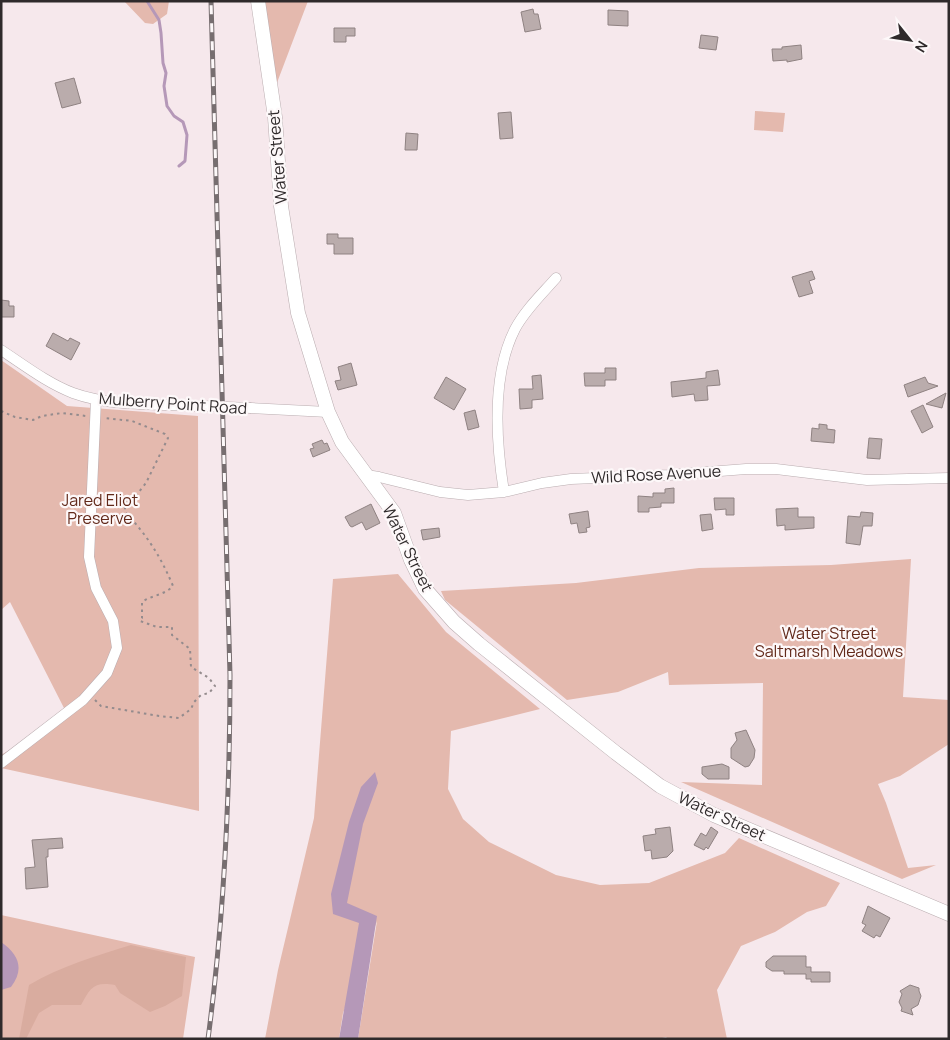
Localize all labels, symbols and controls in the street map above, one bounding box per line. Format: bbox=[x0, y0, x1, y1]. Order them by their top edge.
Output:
north arrow bbox=[885, 15, 935, 65]
text: N bbox=[911, 38, 932, 56]
street label: Water Street bbox=[262, 109, 292, 205]
street label: Mulberry Point Road bbox=[98, 387, 248, 419]
street label: Wild Rose Avenue bbox=[591, 460, 721, 488]
park label: Jared Eliot Preserve bbox=[62, 489, 138, 529]
street label: Water Street bbox=[377, 501, 439, 595]
park label: Water Street Saltmarsh Meadows bbox=[755, 622, 903, 662]
street label: Water Street bbox=[675, 786, 769, 846]

